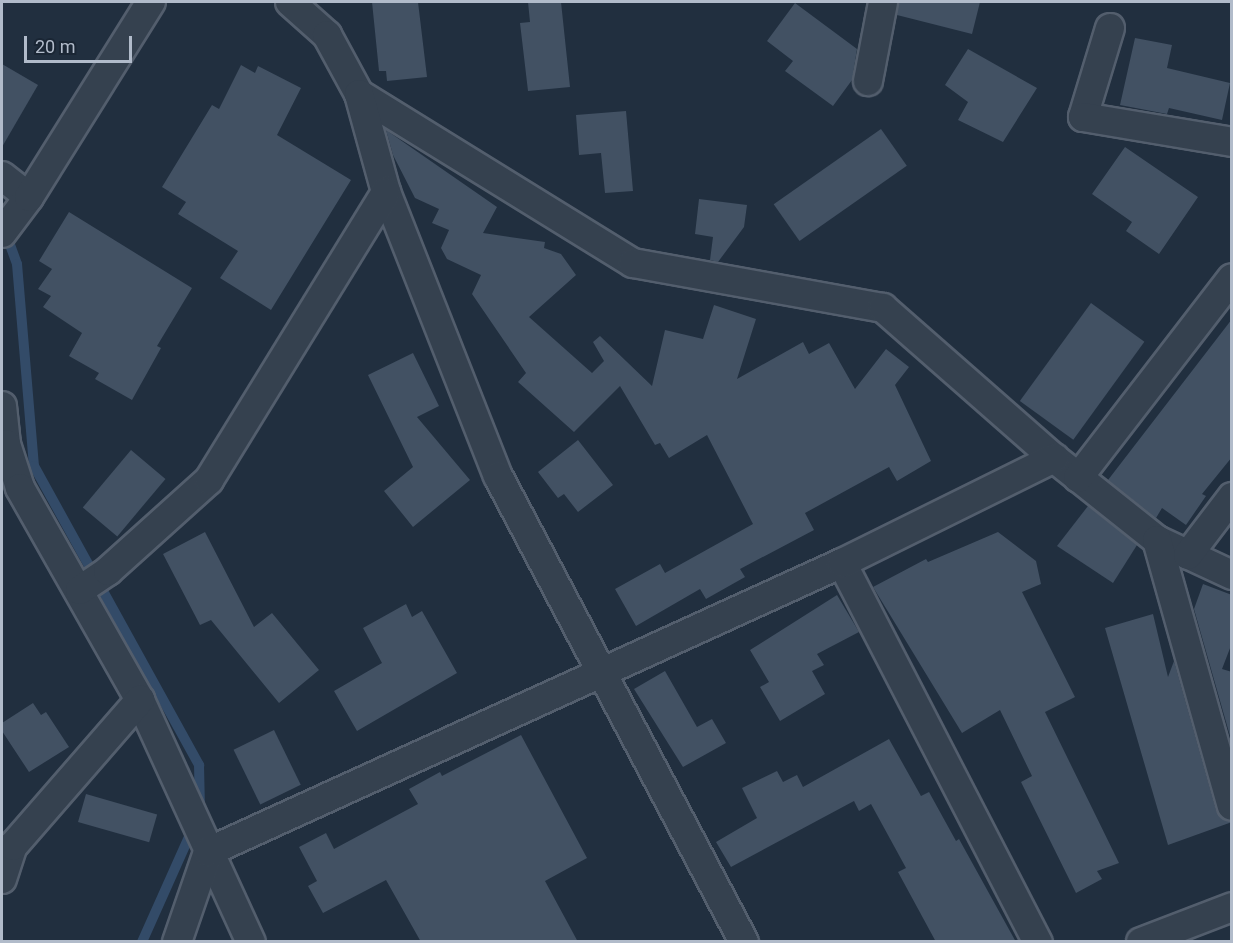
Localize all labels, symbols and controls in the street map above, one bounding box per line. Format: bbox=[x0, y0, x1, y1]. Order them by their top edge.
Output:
scale bar bbox=[27, 24, 135, 62]
text: 20 m bbox=[35, 36, 75, 57]

